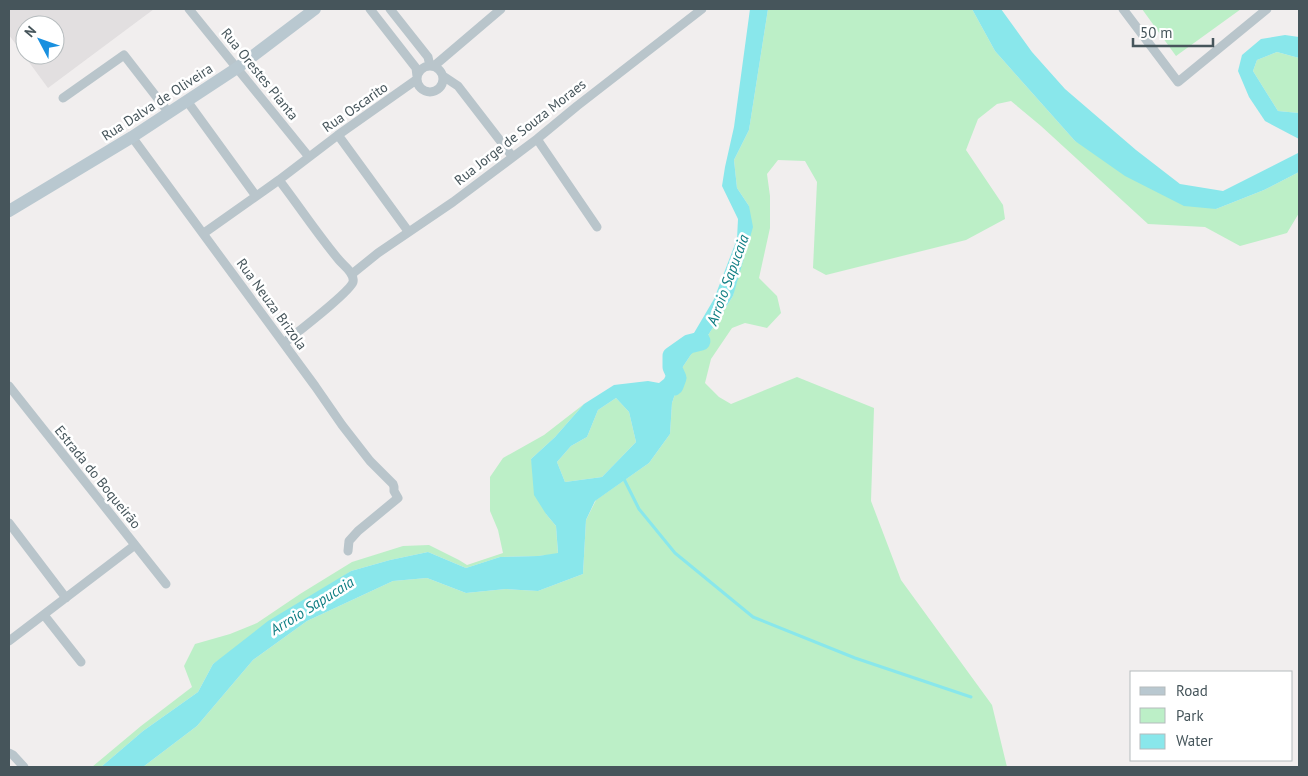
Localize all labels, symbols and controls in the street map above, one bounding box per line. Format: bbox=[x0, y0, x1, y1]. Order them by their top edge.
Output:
north arrow bbox=[15, 15, 65, 65]
scale bar bbox=[1133, 15, 1213, 47]
text: N bbox=[20, 22, 40, 41]
text: 50 m bbox=[1140, 23, 1173, 42]
street label: Rua Orestes Pianta bbox=[217, 24, 303, 124]
street label: Rua Dalva de Oliveira bbox=[98, 59, 216, 145]
street label: Rua Jorge de Souza Moraes bbox=[451, 75, 590, 189]
street label: Rua Oscarito bbox=[319, 78, 391, 136]
water label: Arroio Sapucaia bbox=[702, 231, 753, 329]
street label: Rua Neuza Brizola bbox=[233, 255, 311, 353]
street label: Estrada do Boqueirão bbox=[51, 422, 145, 532]
water label: Arroio Sapucaia bbox=[265, 572, 358, 639]
legend bbox=[1130, 671, 1293, 761]
text: Road bbox=[1176, 681, 1208, 700]
text: Park bbox=[1176, 706, 1204, 725]
text: Water bbox=[1176, 731, 1213, 750]

